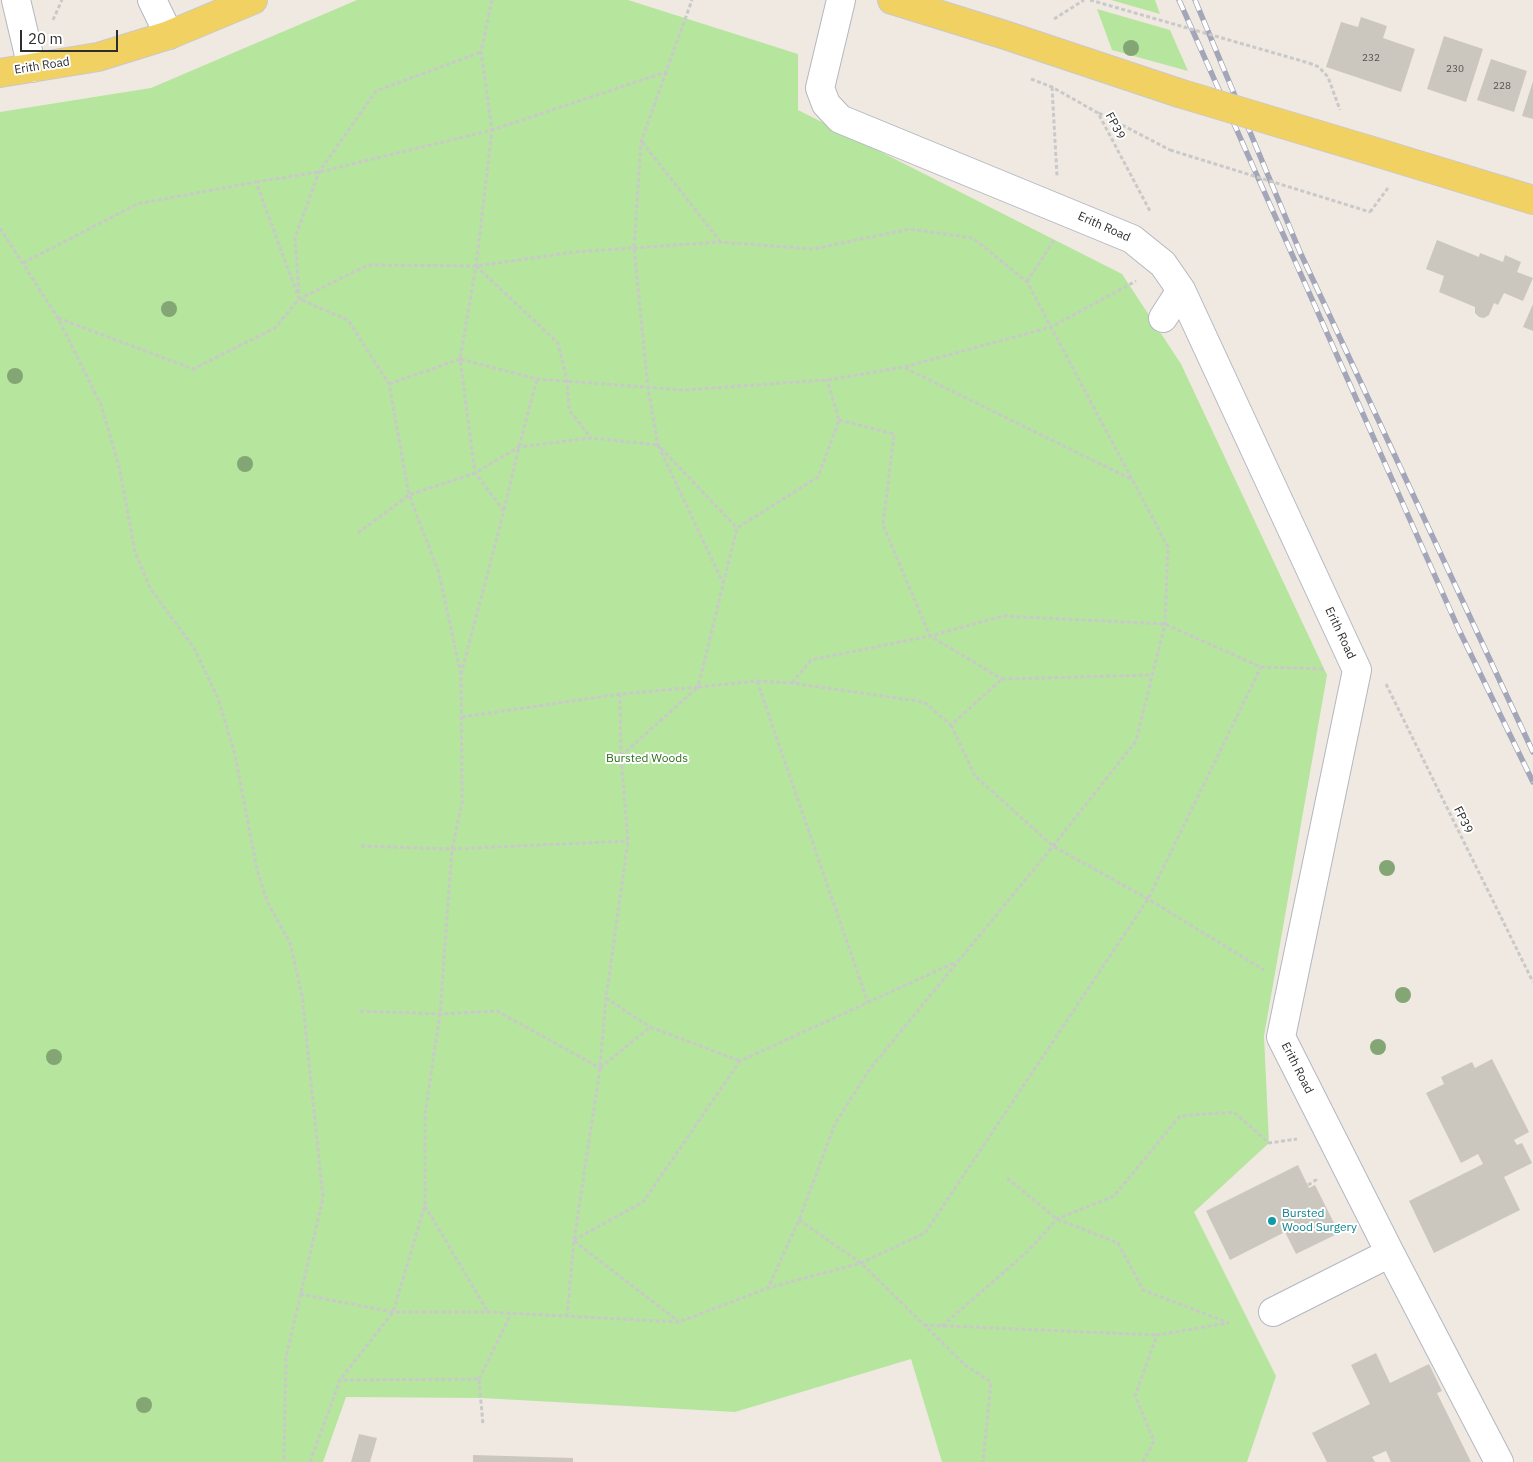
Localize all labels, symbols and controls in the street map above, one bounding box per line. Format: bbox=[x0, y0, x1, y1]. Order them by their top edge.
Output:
scale bar bbox=[22, 20, 120, 52]
text: 20 m bbox=[28, 29, 63, 48]
house number: 232 bbox=[1362, 52, 1380, 64]
street label: Erith Road bbox=[13, 55, 71, 77]
house number: 230 bbox=[1446, 63, 1464, 75]
house number: 228 bbox=[1493, 80, 1511, 92]
street label: FP39 bbox=[1102, 110, 1128, 142]
street label: Erith Road bbox=[1076, 209, 1132, 245]
street label: Erith Road bbox=[1322, 605, 1358, 661]
park label: Bursted Woods bbox=[606, 752, 688, 766]
street label: FP39 bbox=[1450, 804, 1476, 836]
street label: Erith Road bbox=[1278, 1040, 1316, 1096]
place label: Bursted Wood Surgery bbox=[1282, 1207, 1357, 1235]
marker: Bursted Wood Surgery bbox=[1266, 1215, 1278, 1227]

